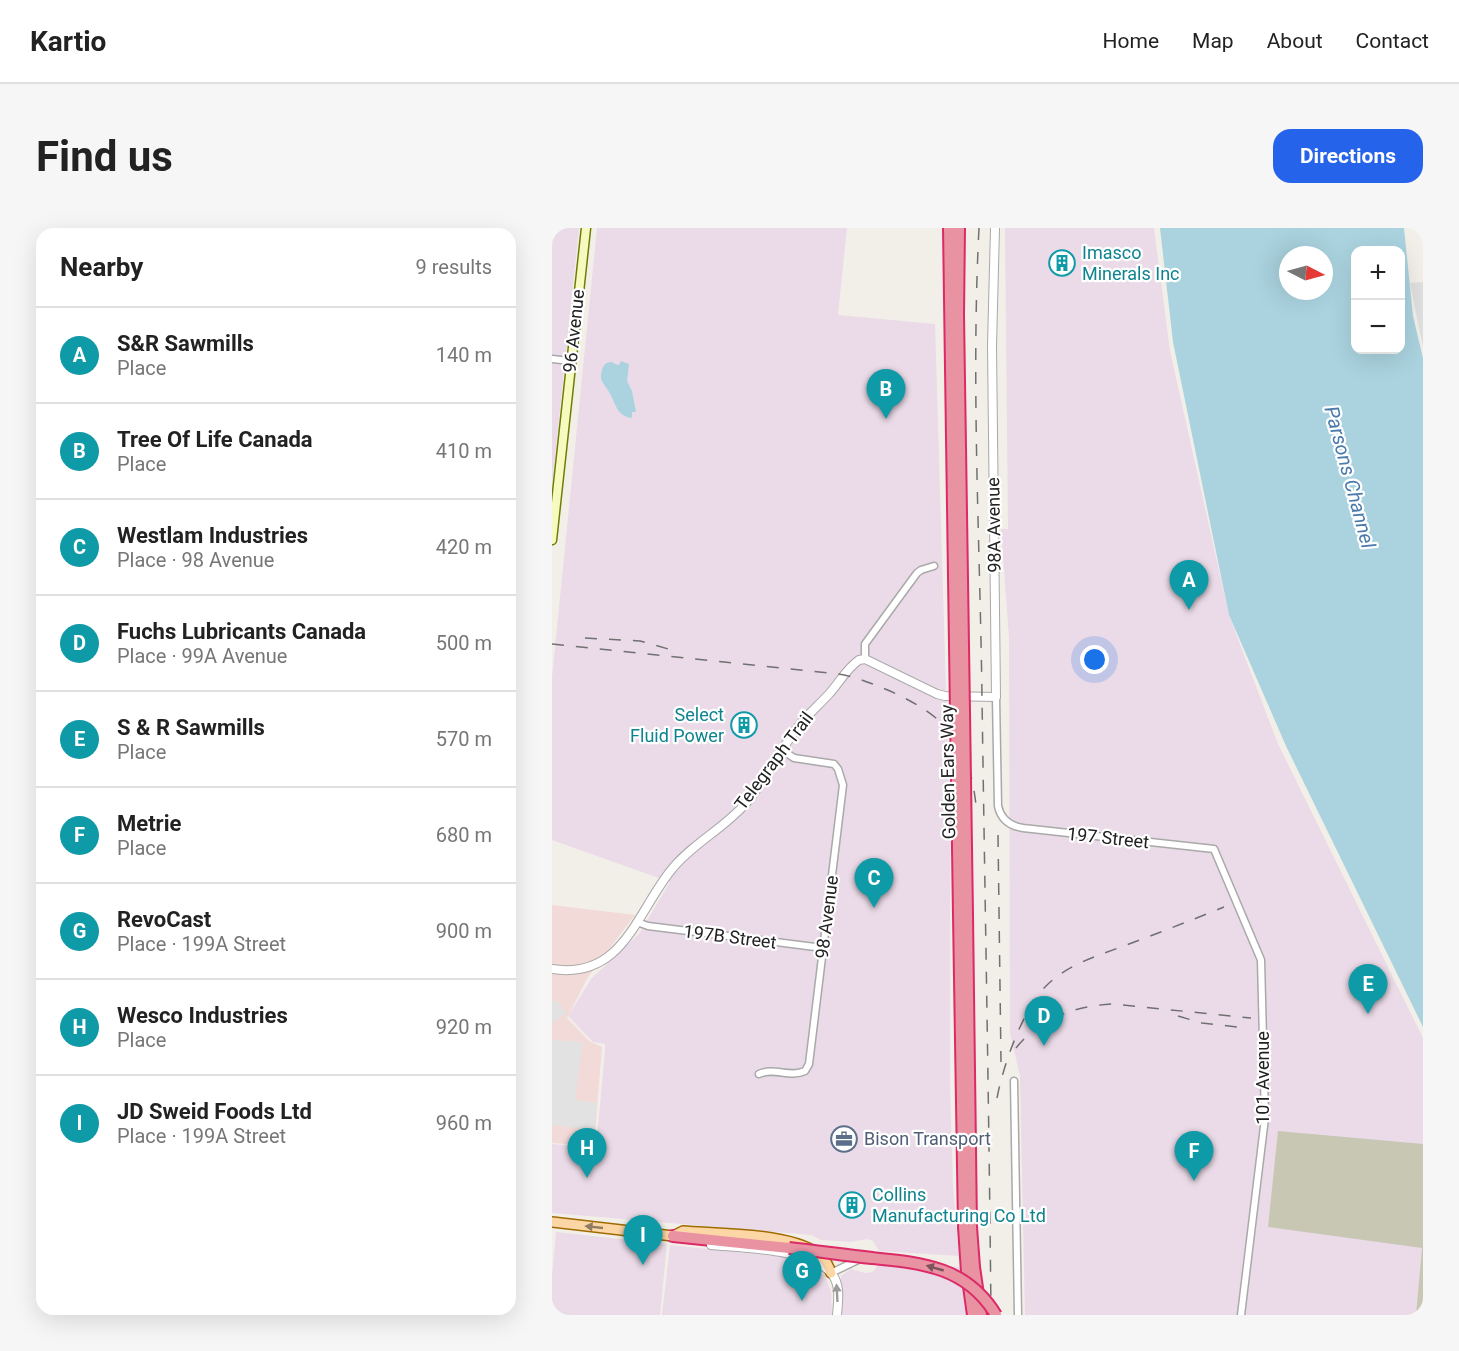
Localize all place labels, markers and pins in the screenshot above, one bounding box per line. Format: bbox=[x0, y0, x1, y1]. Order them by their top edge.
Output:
place label: Imasco Minerals Inc bbox=[1082, 242, 1180, 284]
building icon: Imasco Minerals Inc bbox=[1047, 248, 1077, 278]
pin: B bbox=[866, 370, 906, 419]
pin: A bbox=[1170, 560, 1208, 610]
place label: Select Fluid Power bbox=[630, 704, 724, 746]
building icon: Select Fluid Power bbox=[729, 710, 759, 740]
pin: C bbox=[854, 858, 894, 908]
pin: E bbox=[1348, 964, 1388, 1014]
pin: D bbox=[1024, 996, 1064, 1046]
office icon: Bison Transport bbox=[829, 1124, 859, 1154]
pin: H bbox=[567, 1128, 606, 1178]
place label: Bison Transport bbox=[864, 1128, 991, 1149]
pin: F bbox=[1174, 1132, 1214, 1181]
place label: Collins Manufacturing Co Ltd bbox=[872, 1184, 1046, 1226]
building icon: Collins Manufacturing Co Ltd bbox=[837, 1190, 867, 1220]
pin: I bbox=[624, 1216, 662, 1265]
pin: G bbox=[782, 1252, 822, 1301]

